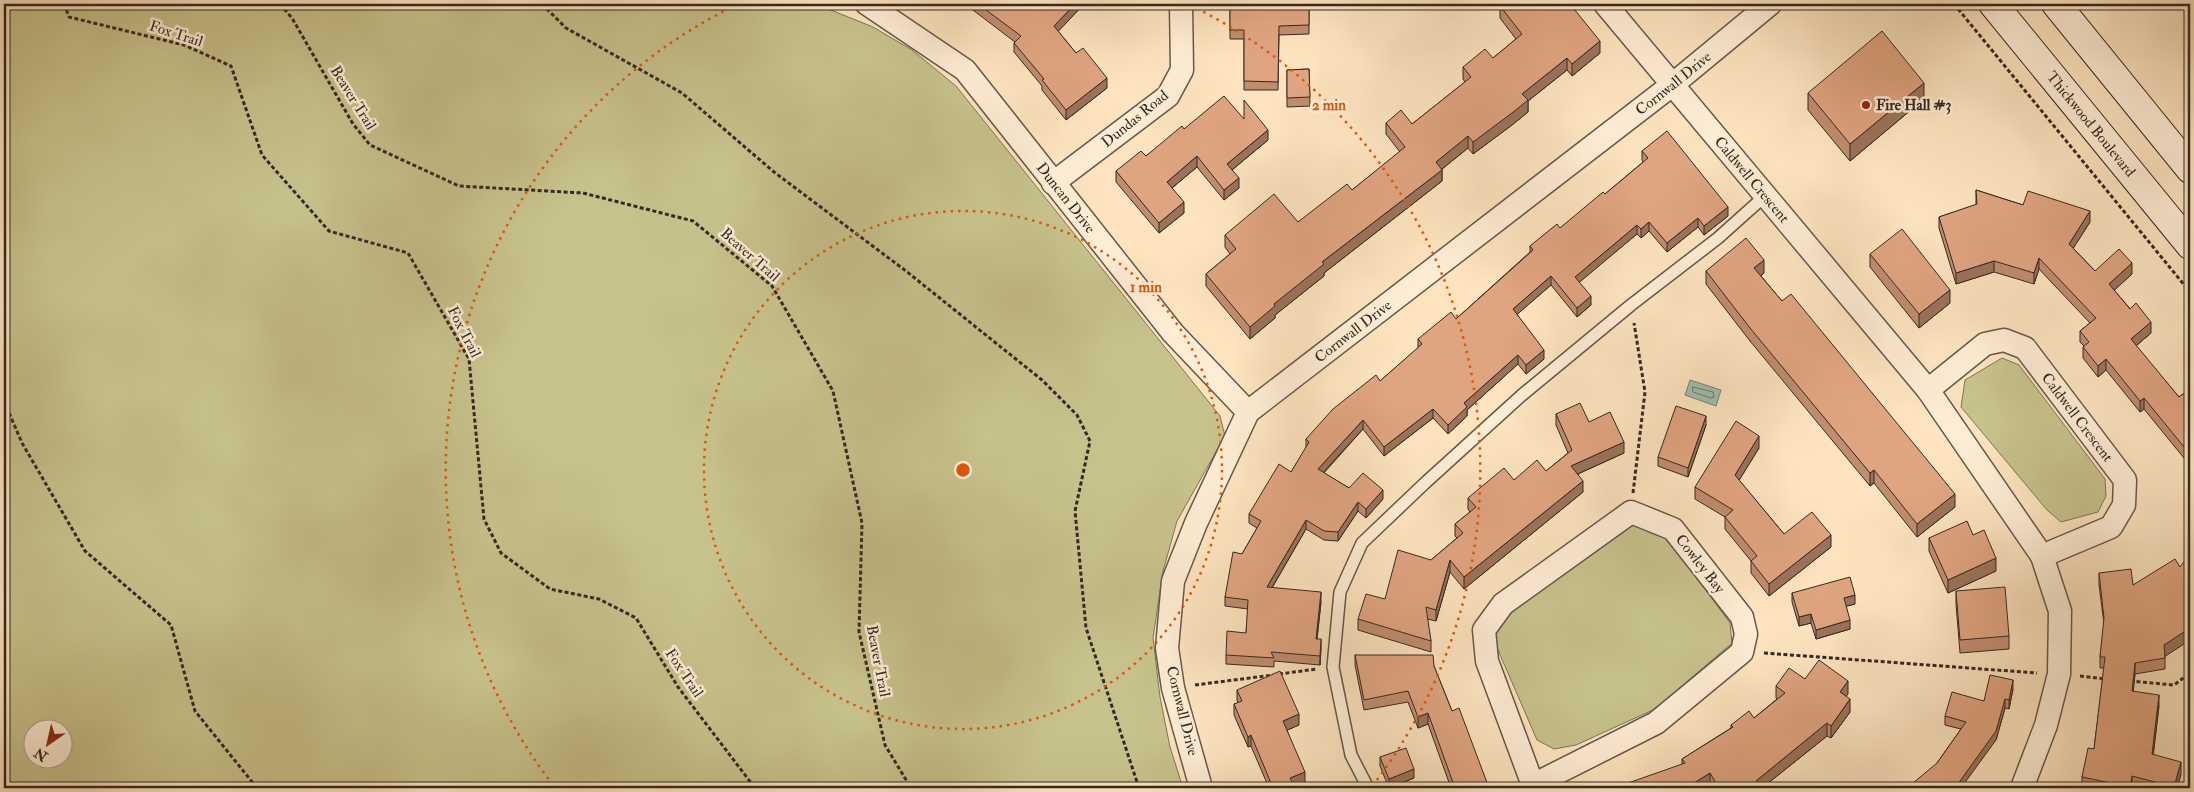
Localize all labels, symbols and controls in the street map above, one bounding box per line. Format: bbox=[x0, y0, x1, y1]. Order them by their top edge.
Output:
street label: Fox Trail bbox=[147, 16, 205, 52]
street label: Cornwall Drive bbox=[1631, 47, 1715, 119]
street label: Beaver Trail bbox=[326, 62, 380, 134]
street label: Thickwood Boulevard bbox=[2042, 67, 2140, 181]
street label: Dundas Road bbox=[1098, 86, 1173, 152]
text: 2 min bbox=[1312, 96, 1346, 115]
place label: Fire Hall #3 bbox=[1876, 96, 1951, 115]
marker: Fire Hall #3 bbox=[1860, 99, 1872, 111]
street label: Caldwell Crescent bbox=[1710, 132, 1794, 227]
street label: Duncan Drive bbox=[1032, 158, 1100, 237]
street label: Beaver Trail bbox=[716, 224, 784, 286]
text: 1 min bbox=[1130, 278, 1162, 297]
street label: Cornwall Drive bbox=[1311, 295, 1395, 367]
street label: Fox Trail bbox=[443, 303, 485, 361]
street label: Caldwell Crescent bbox=[2037, 369, 2117, 466]
centre of rings bbox=[954, 461, 972, 479]
street label: Cowley Bay bbox=[1671, 531, 1729, 598]
street label: Beaver Trail bbox=[862, 624, 894, 699]
street label: Fox Trail bbox=[661, 645, 707, 701]
street label: Cornwall Drive bbox=[1162, 664, 1202, 758]
north arrow bbox=[22, 720, 72, 770]
text: N bbox=[31, 744, 52, 765]

